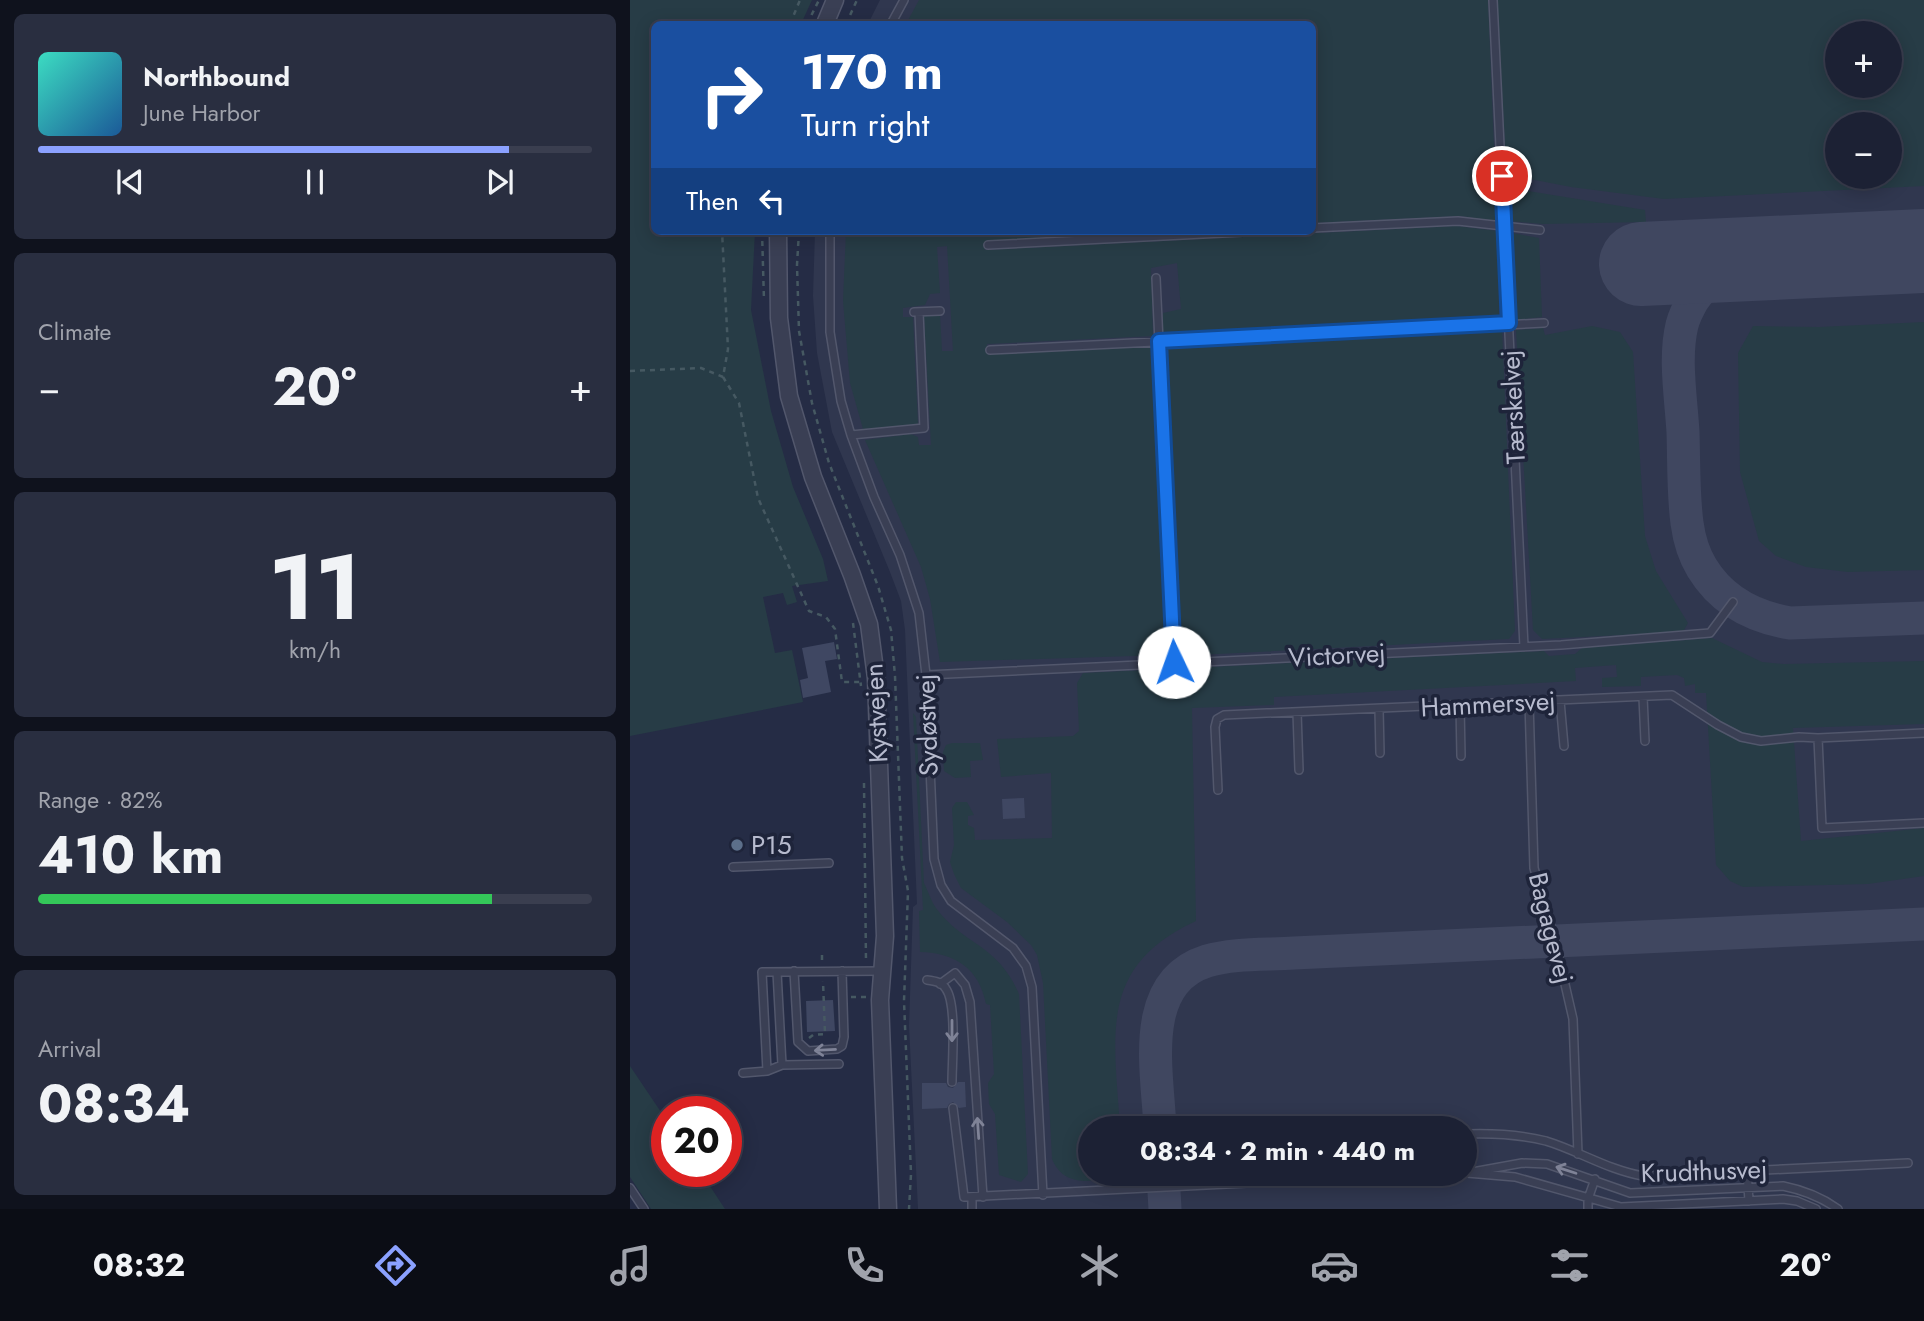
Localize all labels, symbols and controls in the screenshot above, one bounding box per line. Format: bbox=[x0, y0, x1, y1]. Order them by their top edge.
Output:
map controls bbox=[1825, 21, 1902, 189]
button: + bbox=[1825, 21, 1902, 98]
text: 170 m bbox=[801, 37, 943, 107]
icon: right bbox=[686, 49, 777, 140]
text: Northbound bbox=[143, 58, 290, 96]
text: June Harbor bbox=[143, 96, 260, 130]
text: Turn right bbox=[801, 102, 930, 148]
button: − bbox=[1825, 112, 1902, 189]
pin bbox=[1472, 146, 1532, 206]
icon: arrive bbox=[1483, 157, 1521, 195]
icon: previous bbox=[111, 163, 149, 201]
icon: pause bbox=[296, 163, 334, 201]
icon: next bbox=[481, 163, 519, 201]
text: Then bbox=[686, 182, 739, 220]
icon: left bbox=[753, 182, 791, 220]
text: Climate bbox=[38, 315, 111, 349]
text: 20° bbox=[273, 349, 357, 425]
street label: Tærskelvej bbox=[1491, 349, 1535, 465]
text: − bbox=[38, 360, 60, 415]
text: + bbox=[569, 360, 592, 415]
text: 11 bbox=[269, 522, 361, 653]
position arrow bbox=[1137, 625, 1211, 699]
text: km/h bbox=[289, 633, 341, 667]
street label: Victorvej bbox=[1287, 633, 1387, 677]
street label: Kystvejen bbox=[854, 662, 898, 764]
street label: Sydøstvej bbox=[906, 673, 948, 777]
street label: Hammersvej bbox=[1419, 681, 1557, 727]
text: Range · 82% bbox=[38, 783, 163, 817]
text: 410 km bbox=[38, 817, 223, 893]
place label: P15 bbox=[751, 826, 792, 864]
marker: P15 bbox=[729, 837, 745, 853]
street label: Bagagevej bbox=[1519, 869, 1583, 987]
one-way arrow bbox=[945, 1019, 959, 1042]
text: Arrival bbox=[38, 1032, 101, 1066]
one-way arrow bbox=[814, 1043, 837, 1056]
text: 08:34 bbox=[38, 1066, 190, 1142]
speed limit sign: 20 bbox=[651, 1096, 742, 1187]
one-way arrow bbox=[971, 1118, 984, 1140]
text: 08:34 · 2 min · 440 m bbox=[1140, 1132, 1415, 1170]
street label: Krudthusvej bbox=[1640, 1150, 1768, 1192]
one-way arrow bbox=[1555, 1163, 1577, 1175]
icon: directions bbox=[371, 1241, 420, 1290]
icon: music bbox=[606, 1241, 655, 1290]
icon: phone bbox=[840, 1241, 889, 1290]
icon: climate bbox=[1075, 1241, 1124, 1290]
icon: car bbox=[1310, 1241, 1359, 1290]
icon: filters bbox=[1545, 1241, 1594, 1290]
text: 08:32 bbox=[93, 1242, 185, 1288]
text: 20° bbox=[1779, 1242, 1831, 1288]

